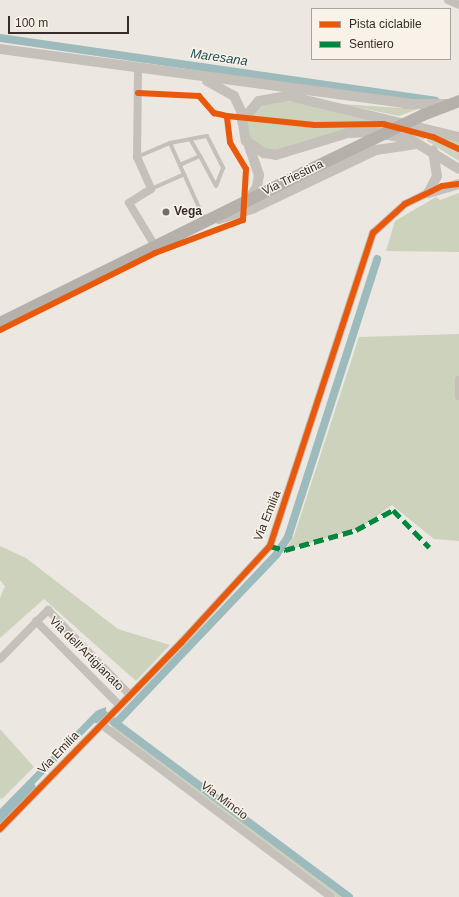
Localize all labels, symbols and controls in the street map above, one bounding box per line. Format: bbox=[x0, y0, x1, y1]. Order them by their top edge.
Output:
scale bar bbox=[10, 8, 131, 34]
legend bbox=[311, 8, 451, 60]
text: 100 m bbox=[15, 16, 48, 30]
text: Pista ciclabile bbox=[349, 17, 422, 31]
text: Sentiero bbox=[349, 37, 394, 51]
water label: Maresana bbox=[189, 46, 249, 70]
street label: Via Triestina bbox=[260, 157, 326, 199]
place label: Vega bbox=[174, 205, 202, 219]
marker: Vega bbox=[161, 207, 171, 217]
street label: Via Emilia bbox=[251, 489, 285, 543]
street label: Via dell'Artigianato bbox=[46, 614, 126, 694]
street label: Via Emilia bbox=[35, 729, 83, 777]
street label: Via Mincio bbox=[198, 779, 250, 823]

